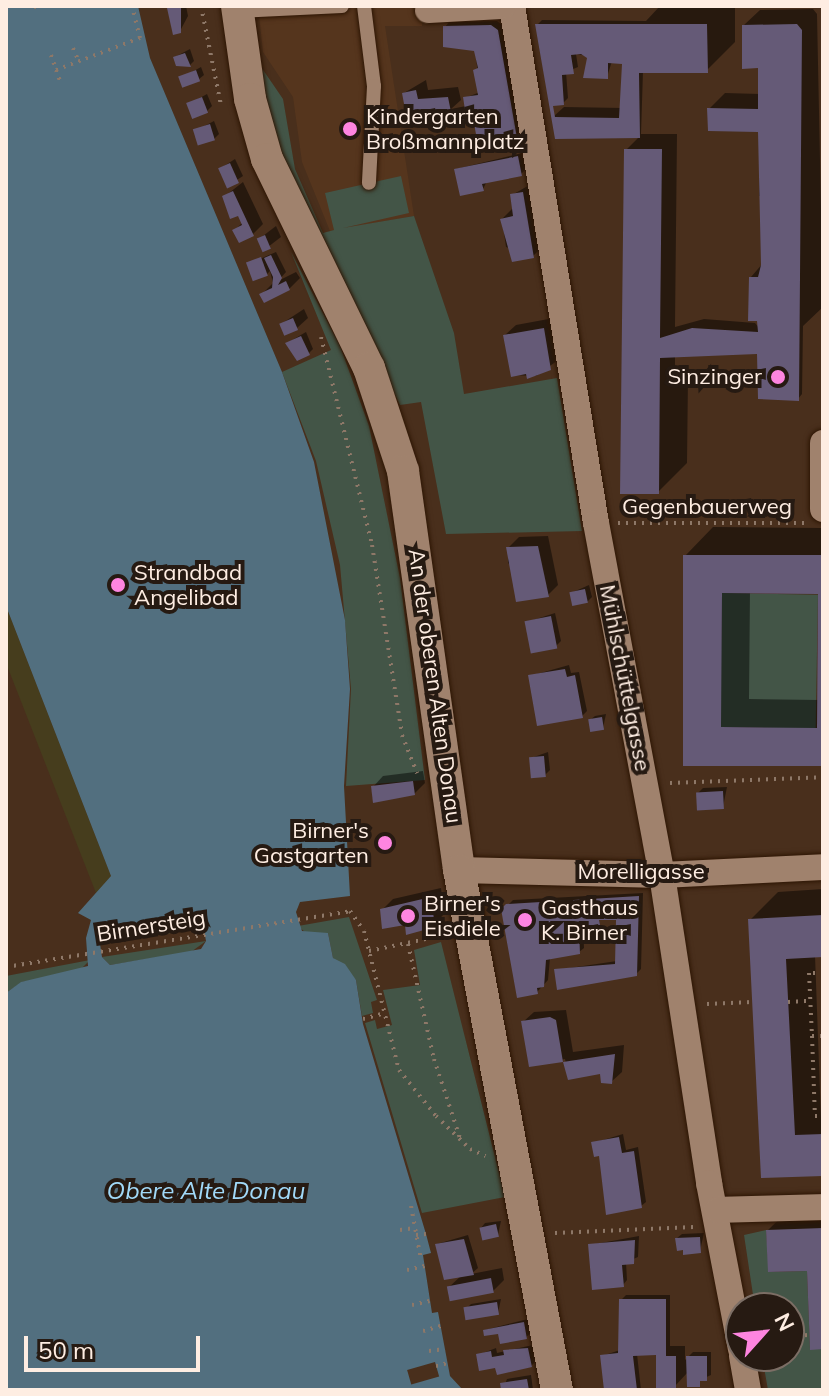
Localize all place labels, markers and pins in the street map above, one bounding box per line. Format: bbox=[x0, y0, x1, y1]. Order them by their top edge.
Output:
place label: Kindergarten Broßmannplatz bbox=[366, 103, 524, 154]
marker: Kindergarten Broßmannplatz bbox=[341, 120, 359, 138]
place label: Sinzinger bbox=[667, 364, 762, 390]
marker: Sinzinger bbox=[769, 368, 787, 386]
place label: Strandbad Angelibad bbox=[134, 559, 242, 610]
marker: Strandbad Angelibad bbox=[109, 576, 127, 594]
place label: Birner's Gastgarten bbox=[254, 817, 369, 868]
marker: Birner's Gastgarten bbox=[376, 834, 394, 852]
place label: Birner's Eisdiele bbox=[424, 890, 501, 942]
place label: Gasthaus K. Birner bbox=[541, 894, 638, 946]
marker: Birner's Eisdiele bbox=[399, 907, 417, 925]
marker: Gasthaus K. Birner bbox=[516, 911, 534, 929]

